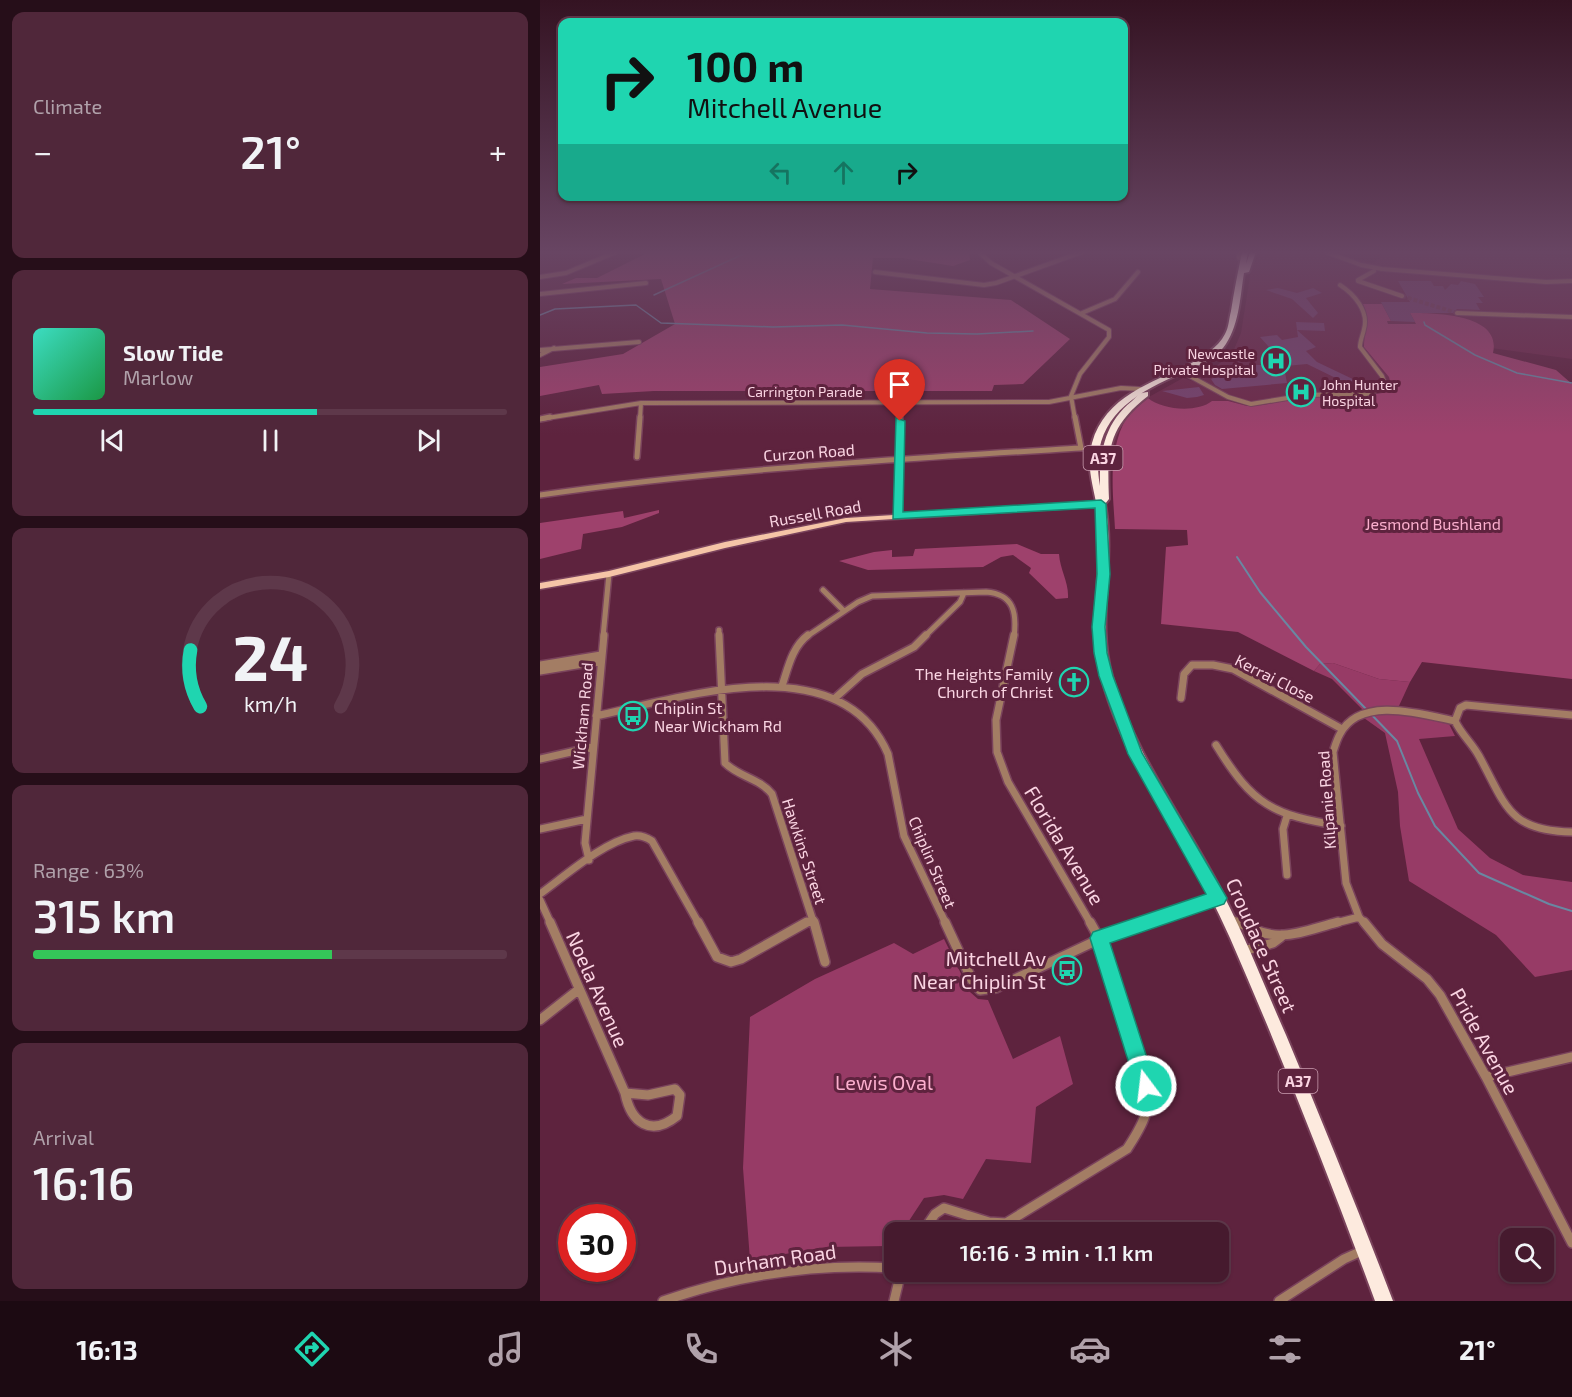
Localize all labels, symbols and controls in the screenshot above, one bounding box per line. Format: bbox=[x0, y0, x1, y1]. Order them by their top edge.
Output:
text: 100 m bbox=[687, 40, 804, 90]
icon: right bbox=[588, 42, 666, 120]
text: Mitchell Avenue bbox=[687, 91, 882, 123]
text: Climate bbox=[33, 94, 102, 118]
text: 21° bbox=[240, 124, 301, 178]
text: − bbox=[33, 131, 52, 171]
text: + bbox=[489, 131, 507, 171]
icon: left bbox=[764, 156, 797, 189]
icon: ahead bbox=[827, 156, 860, 189]
icon: right bbox=[890, 156, 923, 189]
text: Slow Tide bbox=[123, 339, 223, 365]
place label: Newcastle Private Hospital bbox=[1153, 345, 1256, 378]
hospital icon: Newcastle Private Hospital bbox=[1260, 345, 1292, 377]
pin bbox=[874, 359, 925, 421]
text: Marlow bbox=[123, 365, 193, 389]
icon: arrive bbox=[883, 368, 916, 401]
hospital icon: John Hunter Hospital bbox=[1285, 376, 1317, 408]
place label: John Hunter Hospital bbox=[1322, 376, 1398, 409]
street label: Carrington Parade bbox=[747, 383, 863, 400]
icon: previous bbox=[96, 424, 129, 457]
icon: pause bbox=[254, 424, 287, 457]
icon: next bbox=[412, 424, 445, 457]
street label: Curzon Road bbox=[763, 439, 855, 465]
road number: A37 bbox=[1084, 446, 1122, 470]
street label: Russell Road bbox=[767, 496, 863, 530]
park label: Jesmond Bushland bbox=[1365, 514, 1501, 533]
text: 24 bbox=[232, 620, 308, 695]
street label: Kerrai Close bbox=[1232, 650, 1318, 706]
street label: Wickham Road bbox=[568, 662, 596, 770]
place label: The Heights Family Church of Christ bbox=[915, 664, 1054, 701]
church icon: The Heights Family Church of Christ bbox=[1058, 666, 1090, 698]
text: km/h bbox=[243, 692, 297, 717]
place label: Chiplin St Near Wickham Rd bbox=[654, 698, 782, 735]
bus stop icon: Chiplin St Near Wickham Rd bbox=[617, 700, 649, 732]
street label: Kilpanie Road bbox=[1313, 750, 1339, 850]
street label: Florida Avenue bbox=[1020, 781, 1110, 909]
street label: Hawkins Street bbox=[779, 796, 831, 906]
street label: Chiplin Street bbox=[905, 813, 961, 911]
text: Range · 63% bbox=[33, 858, 144, 882]
street label: Croudace Street bbox=[1222, 874, 1303, 1016]
text: 315 km bbox=[33, 888, 175, 942]
street label: Noela Avenue bbox=[562, 927, 634, 1051]
place label: Mitchell Av Near Chiplin St bbox=[913, 946, 1046, 993]
bus stop icon: Mitchell Av Near Chiplin St bbox=[1051, 954, 1083, 986]
street label: Pride Avenue bbox=[1446, 984, 1524, 1098]
position arrow bbox=[1114, 1054, 1178, 1118]
road number: A37 bbox=[1278, 1069, 1317, 1093]
park label: Lewis Oval bbox=[835, 1070, 933, 1094]
text: Arrival bbox=[33, 1125, 94, 1149]
text: 16:16 bbox=[33, 1155, 134, 1209]
speed limit sign: 30 bbox=[558, 1204, 636, 1282]
map controls bbox=[1500, 1228, 1554, 1282]
button: search bbox=[1500, 1228, 1554, 1282]
street label: Durham Road bbox=[712, 1239, 838, 1279]
text: 16:16 · 3 min · 1.1 km bbox=[960, 1239, 1153, 1265]
icon: directions bbox=[291, 1328, 333, 1370]
icon: music bbox=[485, 1328, 527, 1370]
icon: phone bbox=[680, 1328, 722, 1370]
icon: climate bbox=[875, 1328, 917, 1370]
icon: car bbox=[1069, 1328, 1111, 1370]
icon: filters bbox=[1264, 1328, 1306, 1370]
text: 16:13 bbox=[76, 1333, 138, 1365]
text: 21° bbox=[1459, 1333, 1496, 1365]

